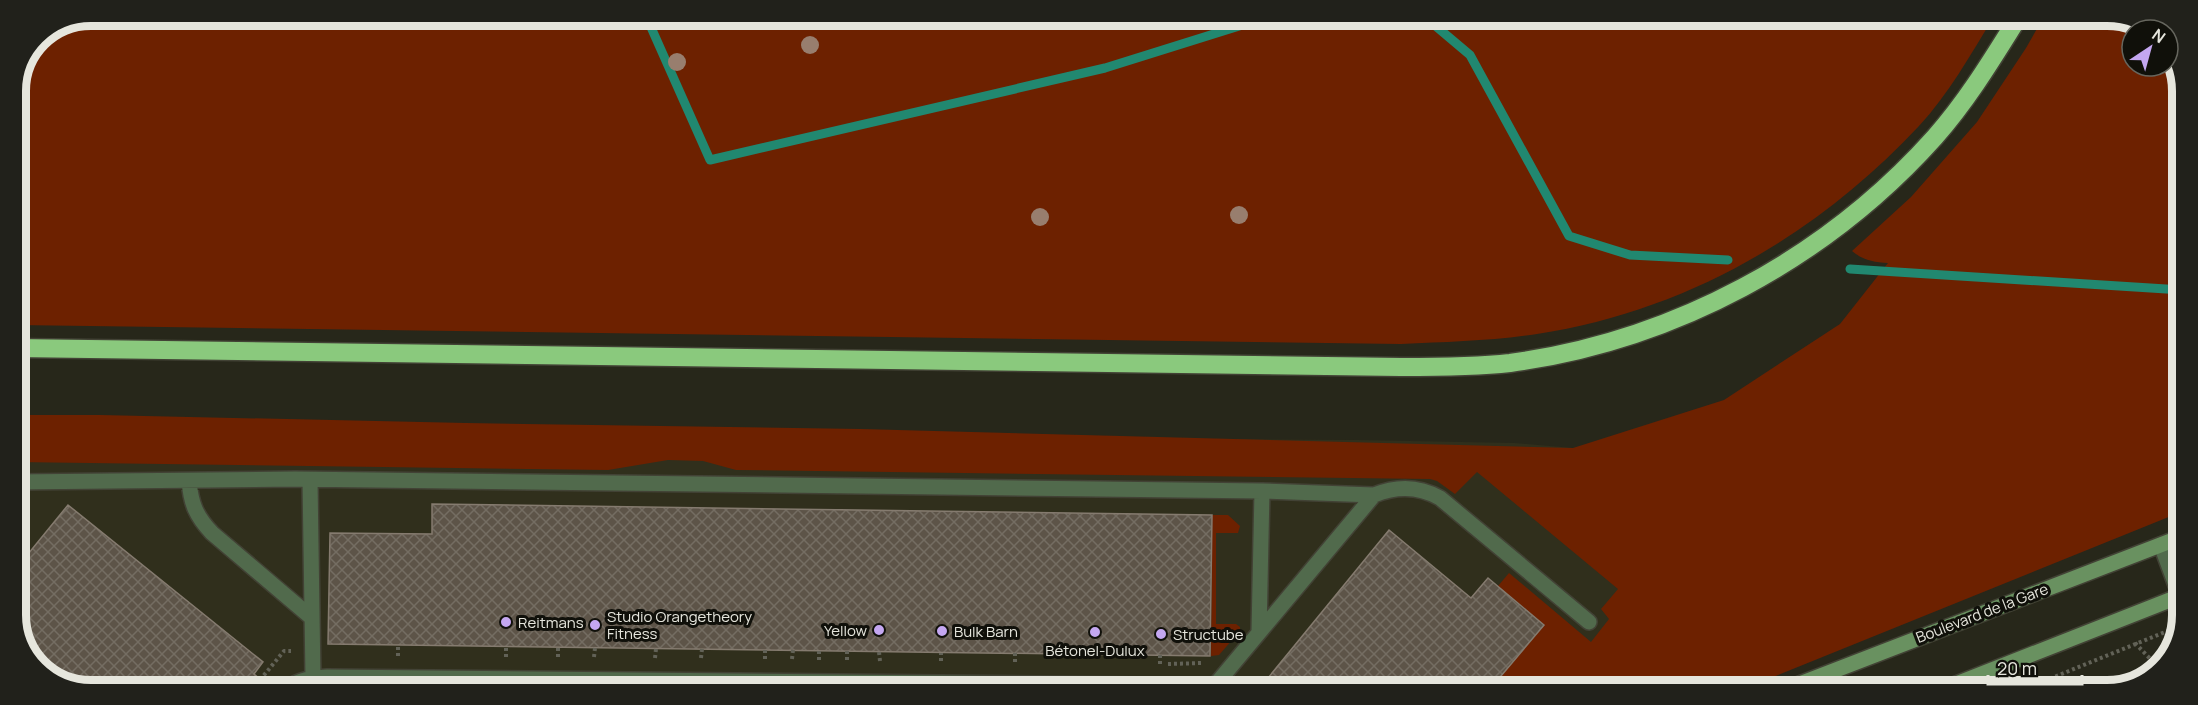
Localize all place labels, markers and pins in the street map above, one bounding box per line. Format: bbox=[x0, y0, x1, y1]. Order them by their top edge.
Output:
place label: Studio Orangetheory Fitness bbox=[607, 606, 752, 644]
place label: Reitmans bbox=[518, 612, 584, 633]
marker: Reitmans bbox=[499, 615, 513, 629]
marker: Studio Orangetheory Fitness bbox=[588, 618, 602, 632]
place label: Yellow bbox=[824, 620, 867, 641]
place label: Bulk Barn bbox=[954, 621, 1018, 642]
marker: Yellow bbox=[872, 623, 886, 637]
marker: Bulk Barn bbox=[935, 624, 949, 638]
place label: Structube bbox=[1173, 624, 1244, 645]
marker: Bétonel-Dulux bbox=[1088, 625, 1102, 639]
marker: Structube bbox=[1154, 627, 1168, 641]
place label: Bétonel-Dulux bbox=[1045, 640, 1145, 661]

